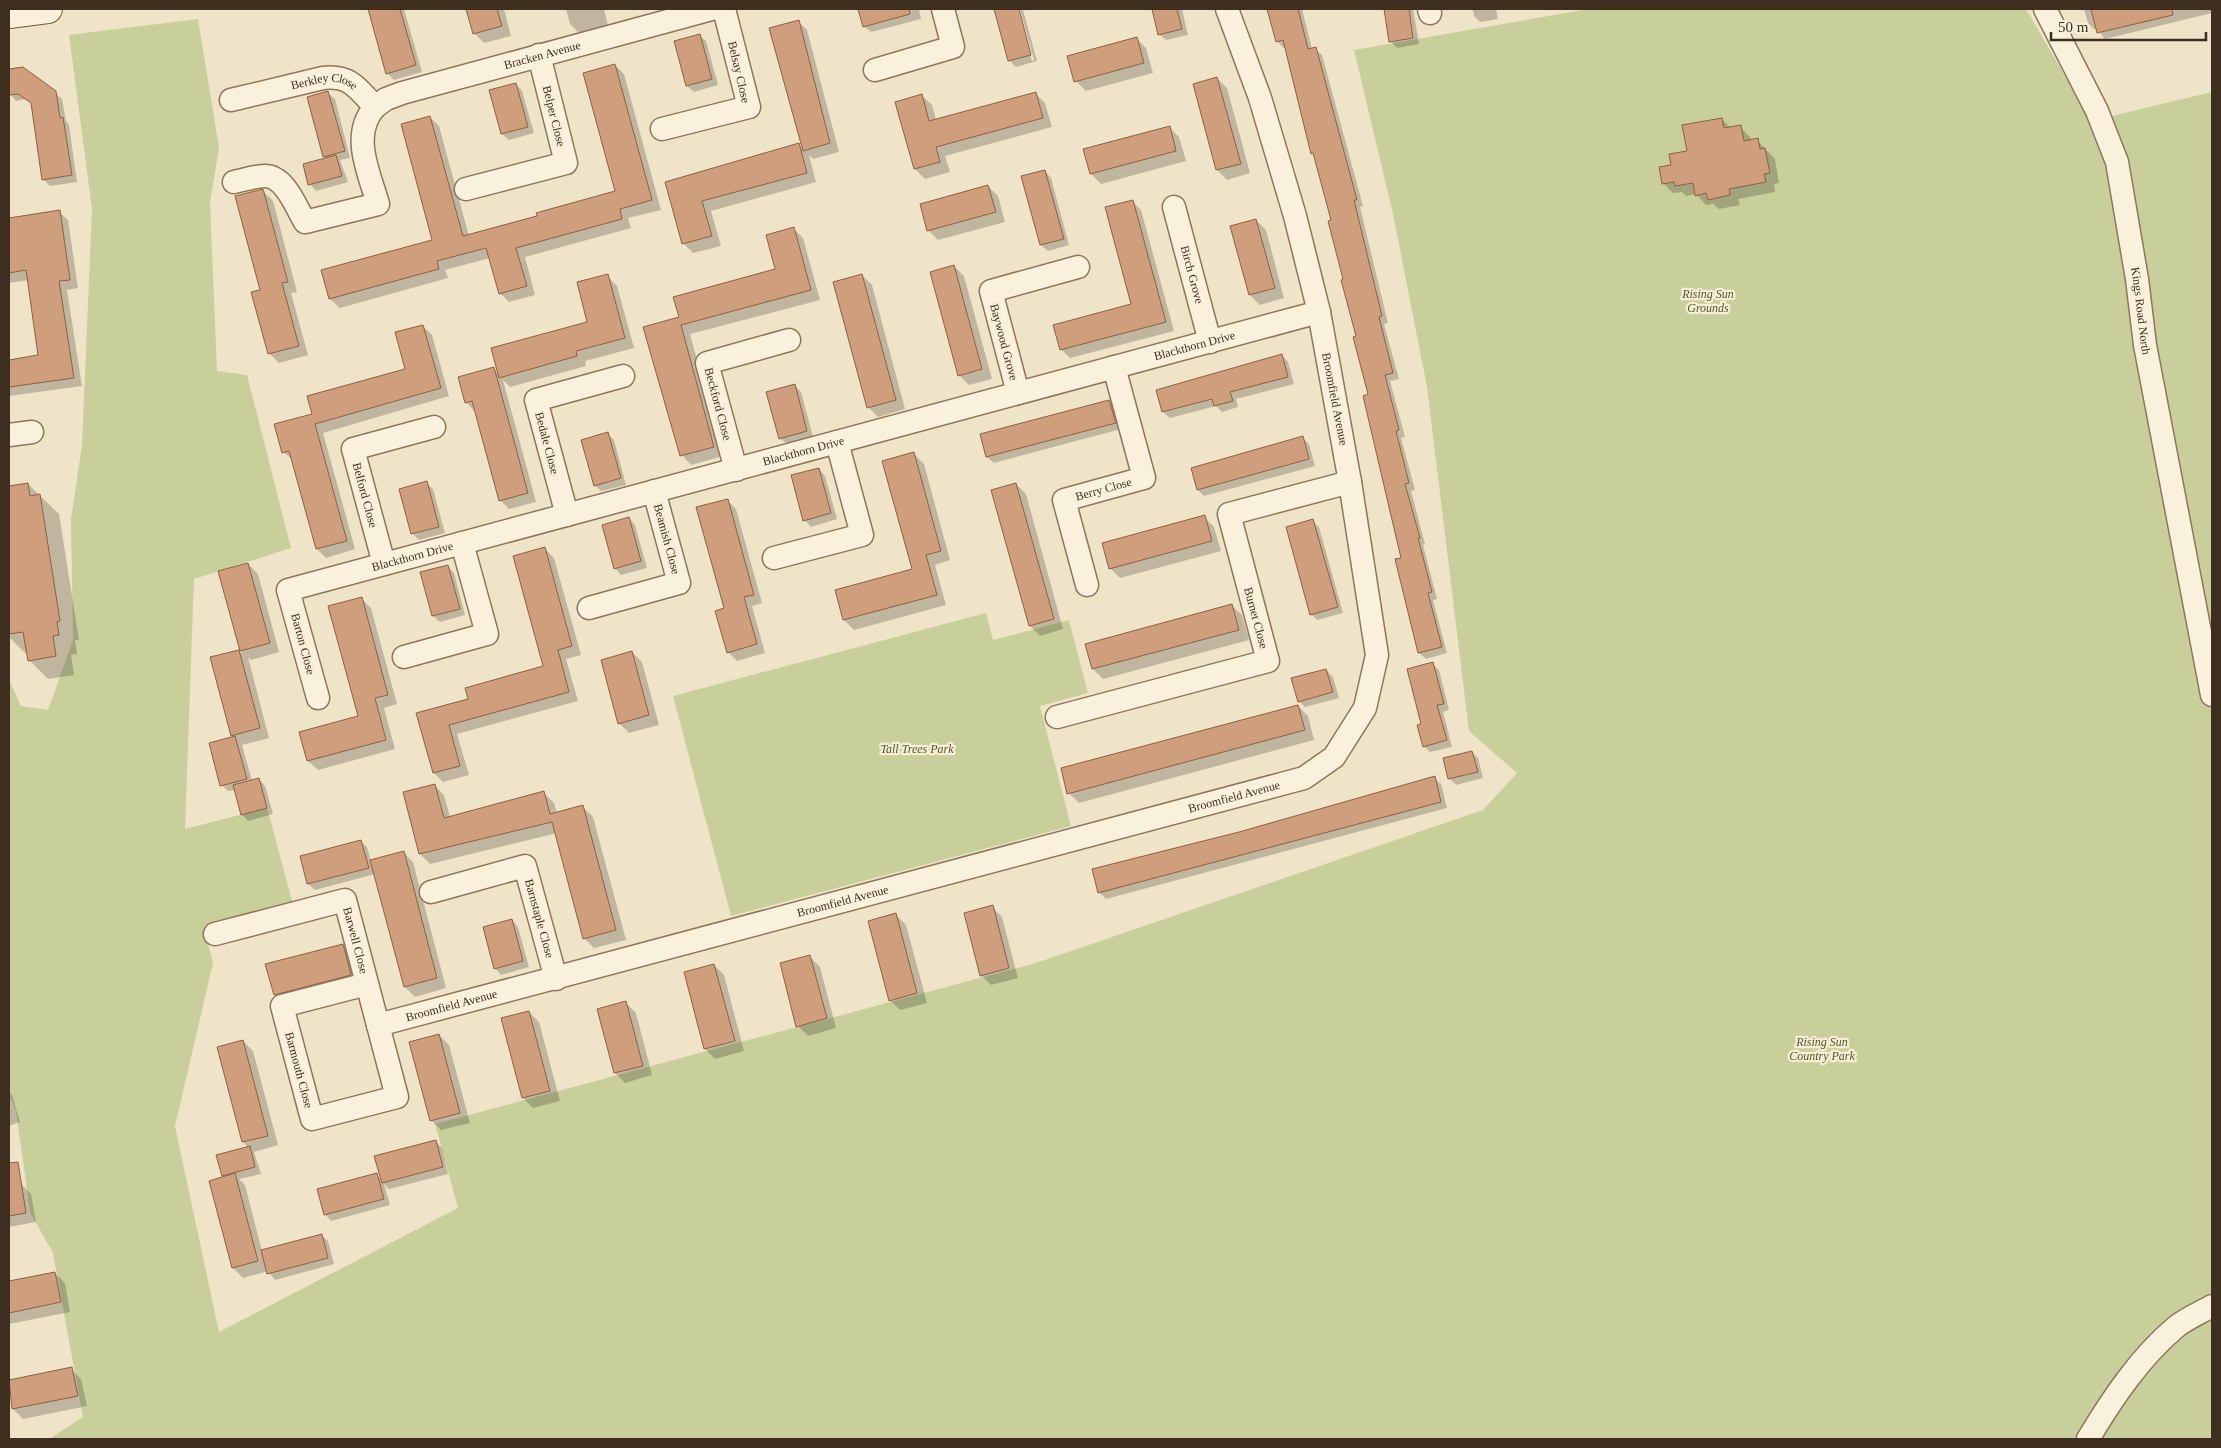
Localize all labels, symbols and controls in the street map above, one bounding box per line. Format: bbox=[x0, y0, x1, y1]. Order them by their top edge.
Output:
scale bar bbox=[2051, 10, 2206, 42]
text: 50 m bbox=[2058, 19, 2089, 35]
street label: Bracken Avenue bbox=[502, 38, 582, 72]
street label: Belsay Close bbox=[725, 40, 753, 104]
street label: Berkley Close bbox=[289, 70, 361, 93]
street label: Belper Close bbox=[540, 84, 568, 148]
street label: Birch Grove bbox=[1178, 244, 1206, 305]
street label: Kings Road North bbox=[2128, 266, 2154, 356]
park label: Rising Sun Grounds bbox=[1681, 287, 1734, 315]
street label: Baywood Grove bbox=[987, 302, 1021, 382]
street label: Blackthorn Drive bbox=[1152, 328, 1237, 363]
street label: Broomfield Avenue bbox=[1319, 351, 1351, 447]
street label: Beckford Close bbox=[702, 366, 734, 442]
street label: Bedale Close bbox=[532, 410, 562, 476]
street label: Blackthorn Drive bbox=[761, 433, 846, 469]
street label: Belford Close bbox=[350, 461, 380, 529]
street label: Berry Close bbox=[1074, 475, 1133, 504]
street label: Beamish Close bbox=[651, 502, 683, 576]
street label: Blackthorn Drive bbox=[370, 539, 455, 574]
street label: Burnet Close bbox=[1241, 586, 1271, 650]
street label: Barton Close bbox=[288, 612, 318, 676]
park label: Tall Trees Park bbox=[880, 742, 954, 756]
street label: Broomfield Avenue bbox=[1187, 778, 1281, 816]
street label: Barnstaple Close bbox=[522, 877, 557, 960]
street label: Broomfield Avenue bbox=[795, 882, 890, 920]
street label: Barwell Close bbox=[340, 905, 371, 975]
street label: Broomfield Avenue bbox=[404, 987, 499, 1024]
street label: Barmouth Close bbox=[282, 1030, 316, 1110]
park label: Rising Sun Country Park bbox=[1789, 1035, 1855, 1063]

